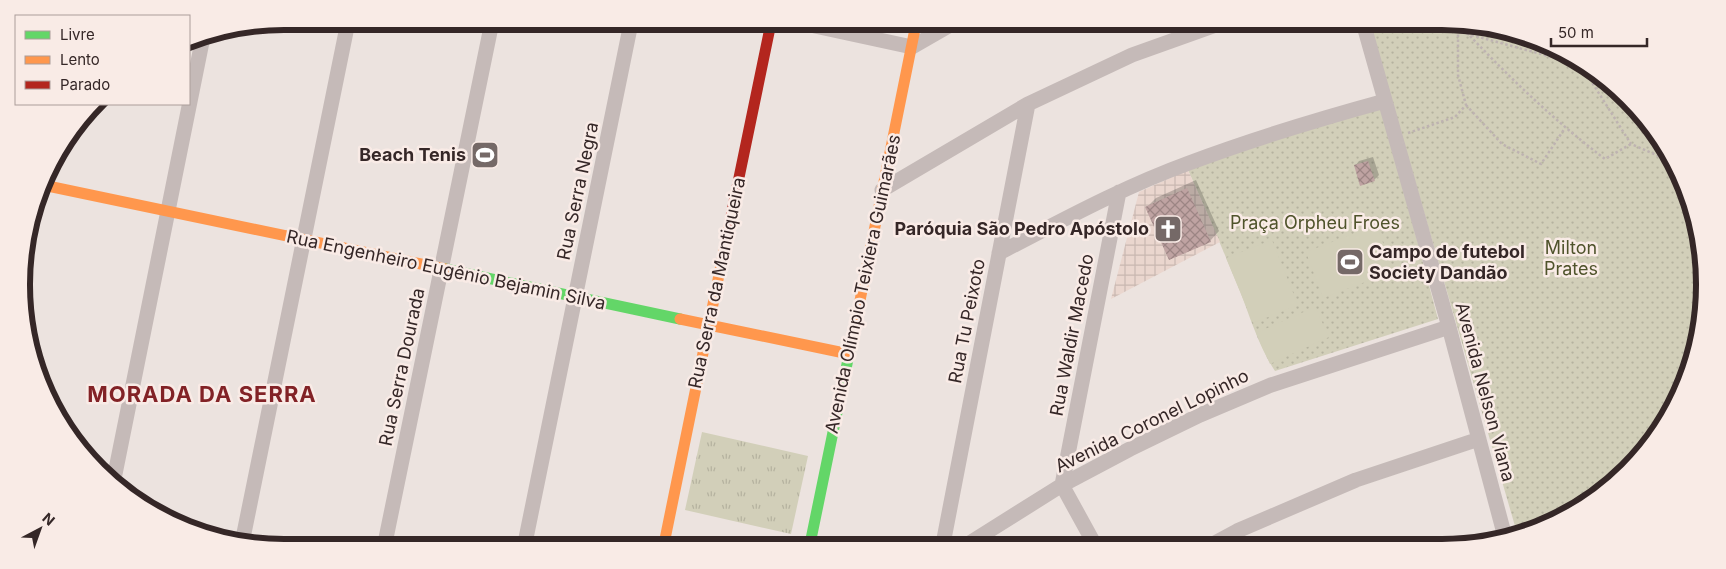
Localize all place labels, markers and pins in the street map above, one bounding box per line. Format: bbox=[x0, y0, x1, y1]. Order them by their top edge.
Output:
sports icon: Beach Tenis bbox=[470, 140, 500, 170]
place label: Beach Tenis bbox=[359, 144, 466, 165]
church icon: Paróquia São Pedro Apóstolo bbox=[1153, 214, 1183, 244]
place label: Paróquia São Pedro Apóstolo bbox=[894, 218, 1149, 239]
place label: Campo de futebol Society Dandão bbox=[1369, 241, 1525, 283]
sports icon: Campo de futebol Society Dandão bbox=[1335, 247, 1365, 277]

